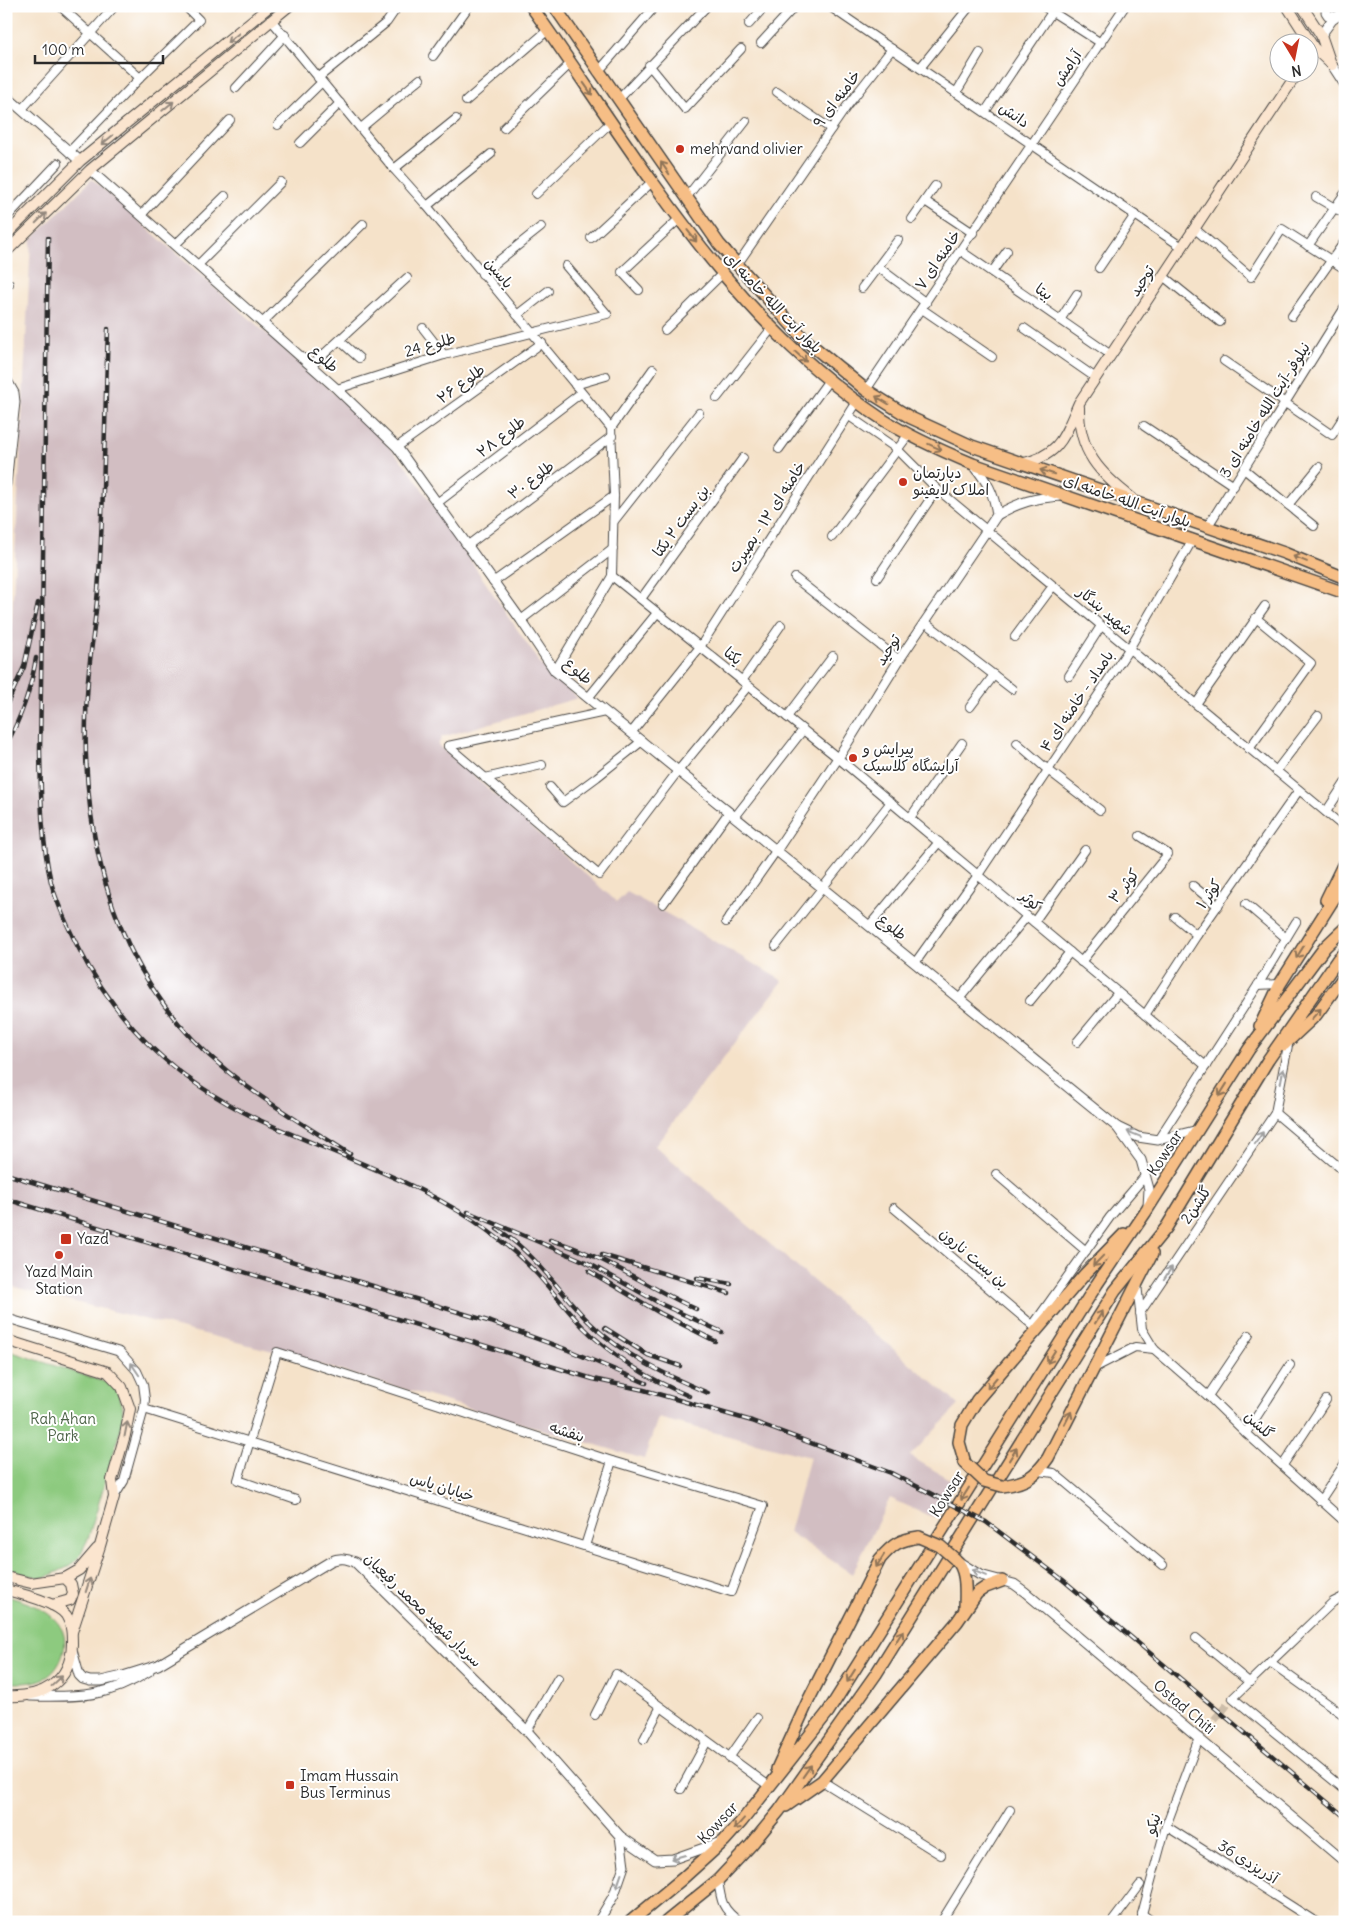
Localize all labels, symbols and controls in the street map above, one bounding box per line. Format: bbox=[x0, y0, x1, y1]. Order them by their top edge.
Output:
scale bar bbox=[35, 32, 162, 64]
one-way arrow bbox=[227, 32, 240, 43]
north arrow bbox=[1268, 32, 1318, 82]
text: 100 m bbox=[42, 40, 84, 59]
street label: آرامش bbox=[1048, 45, 1086, 89]
text: N bbox=[1290, 61, 1303, 81]
street label: خامنه ای ۹ bbox=[809, 66, 864, 131]
one-way arrow bbox=[583, 82, 593, 96]
street label: دانش bbox=[995, 98, 1033, 132]
one-way arrow bbox=[162, 100, 175, 111]
one-way arrow bbox=[100, 134, 113, 145]
place label: mehrvand olivier bbox=[690, 139, 803, 158]
marker: mehrvand olivier bbox=[674, 143, 686, 155]
one-way arrow bbox=[660, 161, 670, 175]
one-way arrow bbox=[35, 212, 47, 224]
street label: خامنه ای ۷ bbox=[911, 226, 965, 293]
one-way arrow bbox=[687, 229, 698, 242]
street label: بلوار آیت الله خامنه ای bbox=[720, 248, 827, 357]
street label: یاسین bbox=[481, 253, 518, 292]
street label: توحید bbox=[1125, 261, 1159, 300]
street label: بیتا bbox=[1032, 279, 1057, 304]
street label: طلوع 24 bbox=[402, 328, 458, 362]
street label: نیلوفر-آیت الله خامنه ای 3 bbox=[1215, 339, 1315, 481]
street label: طلوع bbox=[305, 341, 343, 377]
one-way arrow bbox=[795, 351, 808, 363]
street label: طلوع ۲۶ bbox=[433, 360, 489, 408]
one-way arrow bbox=[876, 395, 890, 405]
street label: طلوع ۲۸ bbox=[473, 412, 529, 462]
one-way arrow bbox=[927, 443, 942, 453]
street label: طلوع ۳۰ bbox=[504, 456, 558, 504]
street label: خامنه ای ۱۲ - بصیرت bbox=[724, 458, 810, 576]
place label: دپارتمان املاک لایفینو bbox=[912, 463, 989, 499]
one-way arrow bbox=[1039, 467, 1055, 477]
street label: بلوار آیت الله خامنه ای bbox=[1061, 470, 1193, 531]
marker: دپارتمان املاک لایفینو bbox=[897, 476, 909, 488]
street label: بن بست ۲ یکتا bbox=[648, 481, 713, 560]
one-way arrow bbox=[1292, 554, 1307, 563]
street label: شهید بندگار bbox=[1073, 581, 1137, 639]
street label: توحید bbox=[871, 630, 905, 669]
street label: یکتا bbox=[720, 642, 746, 669]
street label: بامداد - خامنه ای ۴ bbox=[1036, 646, 1118, 755]
street label: طلوع bbox=[559, 653, 597, 689]
place label: پیرایش و آرایشگاه کلاسیک bbox=[862, 739, 960, 775]
marker: پیرایش و آرایشگاه کلاسیک bbox=[847, 752, 859, 764]
street label: کوثر ۳ bbox=[1104, 865, 1143, 907]
street label: کوثر ۱ bbox=[1192, 875, 1226, 912]
street label: کوثر bbox=[1015, 885, 1046, 915]
street label: طلوع bbox=[873, 909, 911, 945]
one-way arrow bbox=[1294, 944, 1304, 958]
one-way arrow bbox=[1310, 1008, 1321, 1021]
one-way arrow bbox=[1278, 1069, 1288, 1085]
one-way arrow bbox=[1217, 1083, 1227, 1097]
street label: Kowsar bbox=[1143, 1126, 1186, 1179]
one-way arrow bbox=[1127, 1129, 1142, 1139]
one-way arrow bbox=[1253, 1131, 1264, 1145]
street label: گلشن2 bbox=[1176, 1182, 1215, 1227]
street label: بن بست نارون bbox=[936, 1223, 1013, 1292]
place label: Yazd bbox=[77, 1229, 109, 1248]
marker: Yazd bbox=[59, 1232, 73, 1246]
marker: Yazd Main Station bbox=[53, 1249, 65, 1261]
one-way arrow bbox=[1092, 1254, 1104, 1267]
place label: Yazd Main Station bbox=[25, 1262, 93, 1298]
one-way arrow bbox=[1163, 1266, 1173, 1280]
one-way arrow bbox=[1094, 1310, 1104, 1324]
one-way arrow bbox=[1046, 1349, 1056, 1363]
one-way arrow bbox=[130, 1362, 140, 1376]
one-way arrow bbox=[986, 1376, 997, 1389]
street label: گلشن bbox=[1241, 1406, 1278, 1443]
park label: Rah Ahan Park bbox=[30, 1409, 96, 1445]
one-way arrow bbox=[1064, 1411, 1073, 1426]
street label: بنفشه bbox=[547, 1417, 587, 1446]
one-way arrow bbox=[122, 1421, 131, 1437]
one-way arrow bbox=[1008, 1448, 1018, 1462]
street label: Kowsar bbox=[925, 1467, 968, 1520]
street label: خیابان یاس bbox=[408, 1468, 476, 1505]
one-way arrow bbox=[960, 1487, 970, 1501]
street label: سردار شهید محمد رفیعیان bbox=[361, 1549, 486, 1671]
one-way arrow bbox=[874, 1554, 884, 1568]
one-way arrow bbox=[972, 1568, 987, 1578]
one-way arrow bbox=[83, 1578, 93, 1594]
one-way arrow bbox=[894, 1630, 904, 1644]
one-way arrow bbox=[845, 1669, 855, 1683]
one-way arrow bbox=[50, 1675, 63, 1687]
street label: Ostad Chiti bbox=[1150, 1675, 1219, 1738]
one-way arrow bbox=[802, 1764, 812, 1778]
place label: Imam Hussain Bus Terminus bbox=[300, 1766, 399, 1802]
marker: Imam Hussain Bus Terminus bbox=[284, 1779, 296, 1791]
street label: Kowsar bbox=[693, 1798, 742, 1848]
street label: نیکو bbox=[1140, 1811, 1165, 1838]
one-way arrow bbox=[733, 1818, 745, 1831]
street label: آذریزدی 36 bbox=[1215, 1836, 1283, 1888]
one-way arrow bbox=[670, 1853, 686, 1862]
one-way arrow bbox=[614, 1872, 623, 1888]

